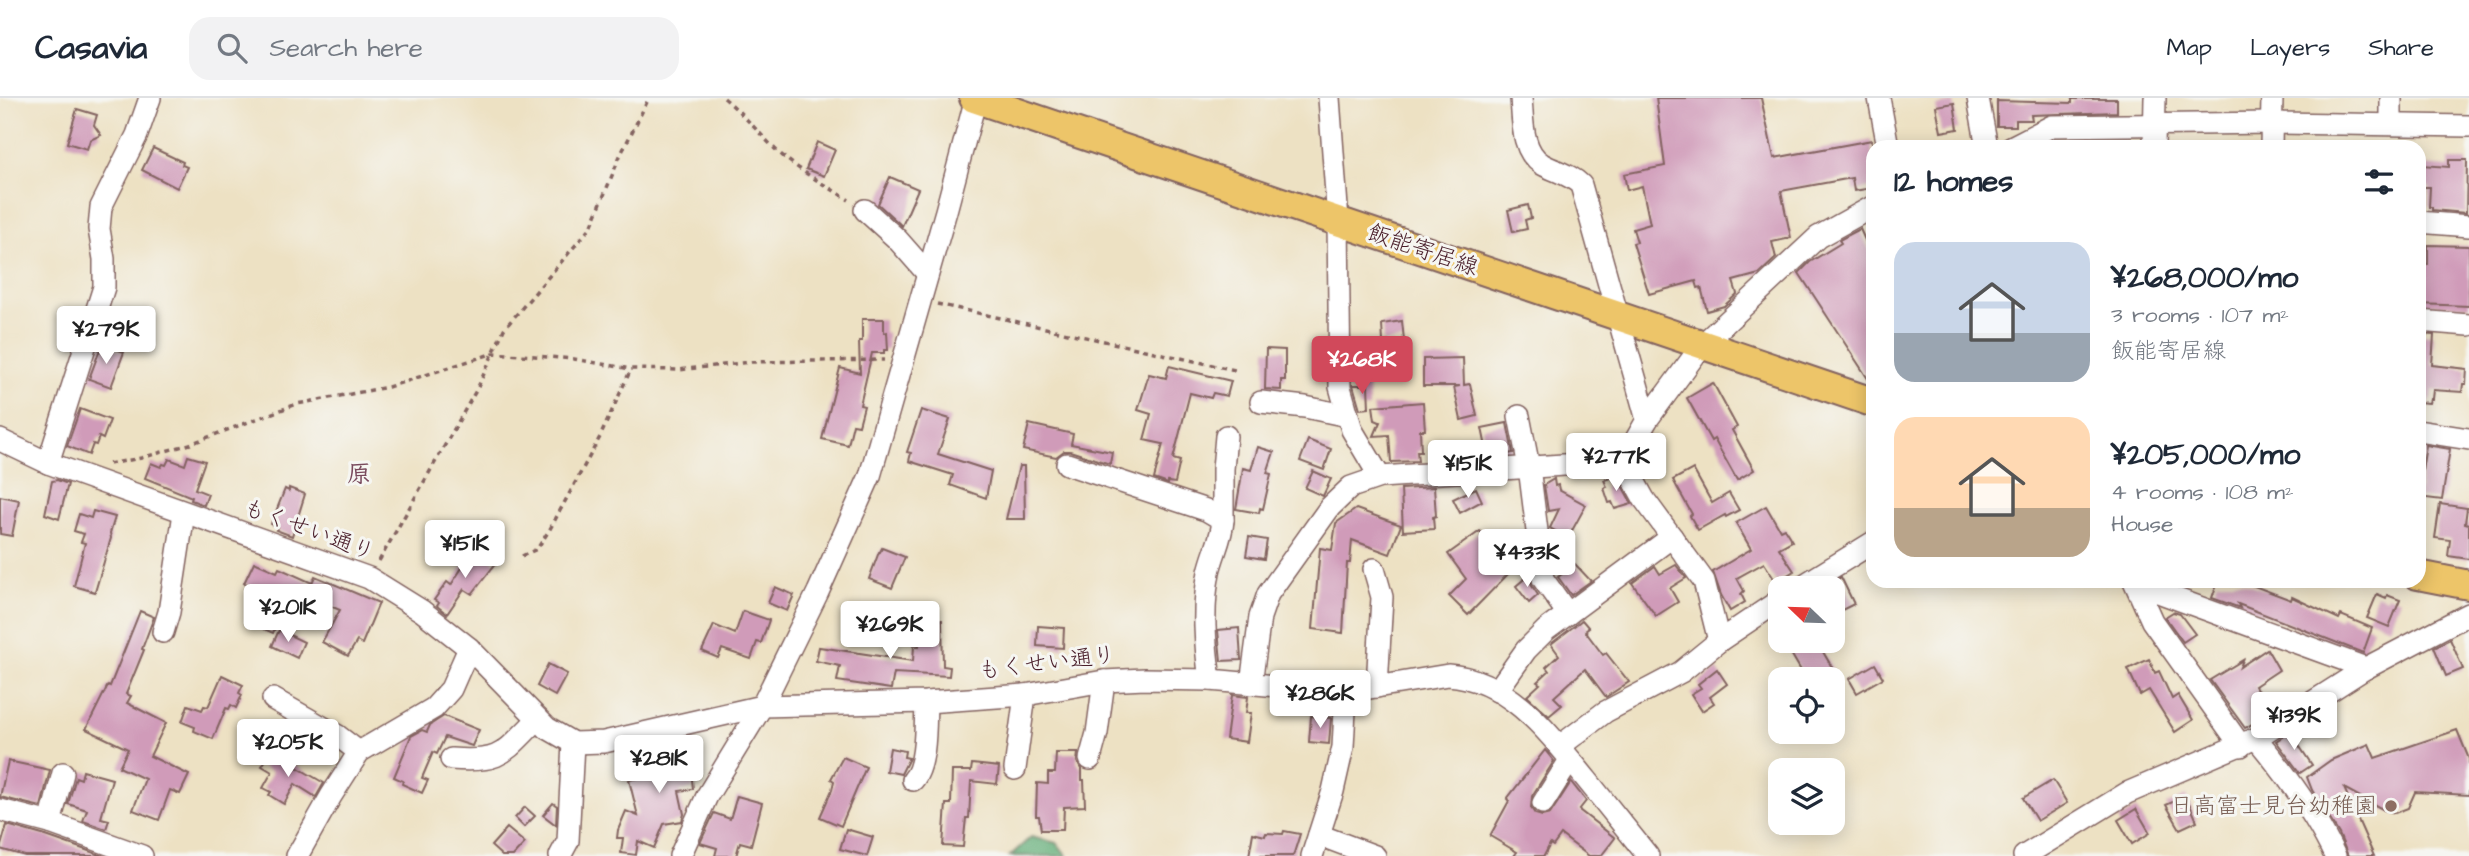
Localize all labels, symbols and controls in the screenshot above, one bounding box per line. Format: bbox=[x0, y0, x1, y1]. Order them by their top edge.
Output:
search box bbox=[189, 17, 679, 80]
text: Casavia bbox=[35, 25, 147, 71]
icon: search bbox=[213, 29, 251, 67]
text: Search here bbox=[269, 30, 423, 66]
text: Map bbox=[2167, 31, 2212, 65]
text: Layers bbox=[2250, 31, 2330, 65]
text: Share bbox=[2368, 31, 2434, 65]
text: 12 homes bbox=[1894, 161, 2013, 203]
icon: filters bbox=[2360, 163, 2398, 201]
street label: 飯能寄居線 bbox=[1363, 216, 1483, 284]
text: ¥268,000/mo bbox=[2111, 257, 2298, 299]
icon: home bbox=[1950, 270, 2034, 354]
text: 3 rooms · 107 m² bbox=[2111, 299, 2289, 331]
pin: ¥279K bbox=[57, 306, 155, 366]
text: ¥279K bbox=[73, 313, 139, 345]
text: 飯能寄居線 bbox=[2111, 335, 2226, 367]
pin: ¥268K bbox=[1313, 336, 1411, 396]
text: ¥268K bbox=[1328, 343, 1396, 375]
pin: ¥277K bbox=[1567, 434, 1665, 493]
text: ¥205,000/mo bbox=[2111, 434, 2300, 476]
pin: ¥151K bbox=[1419, 440, 1517, 500]
text: ¥277K bbox=[1582, 440, 1650, 472]
icon: home bbox=[1950, 445, 2034, 529]
text: ¥151K bbox=[1444, 447, 1492, 479]
district label: 原 bbox=[347, 458, 371, 492]
text: 4 rooms · 108 m² bbox=[2111, 476, 2294, 508]
street label: もくせい通り bbox=[239, 491, 379, 569]
text: House bbox=[2111, 508, 2174, 540]
pin: ¥151K bbox=[416, 520, 514, 580]
text: ¥151K bbox=[441, 527, 489, 559]
pin: ¥433K bbox=[1478, 530, 1576, 589]
text: ¥433K bbox=[1494, 536, 1560, 568]
north arrow bbox=[1768, 576, 1844, 653]
map controls bbox=[1768, 576, 1845, 835]
pin: ¥201K bbox=[239, 584, 337, 644]
text: ¥201K bbox=[260, 591, 316, 623]
pin: ¥269K bbox=[841, 602, 939, 661]
text: ¥269K bbox=[857, 608, 923, 640]
street label: もくせい通り bbox=[977, 639, 1117, 687]
button: locate bbox=[1768, 667, 1845, 744]
pin: ¥286K bbox=[1271, 670, 1369, 730]
text: ¥286K bbox=[1286, 677, 1354, 709]
pin: ¥139K bbox=[2245, 692, 2343, 752]
text: ¥139K bbox=[2267, 699, 2321, 731]
pin: ¥205K bbox=[239, 720, 337, 779]
text: ¥205K bbox=[253, 726, 323, 758]
pin: ¥281K bbox=[610, 736, 708, 795]
text: ¥281K bbox=[630, 742, 688, 774]
button: layers bbox=[1768, 758, 1845, 835]
place label: 日高富士見台幼稚園 bbox=[2170, 790, 2377, 822]
marker: 日高富士見台幼稚園 bbox=[2383, 798, 2399, 814]

